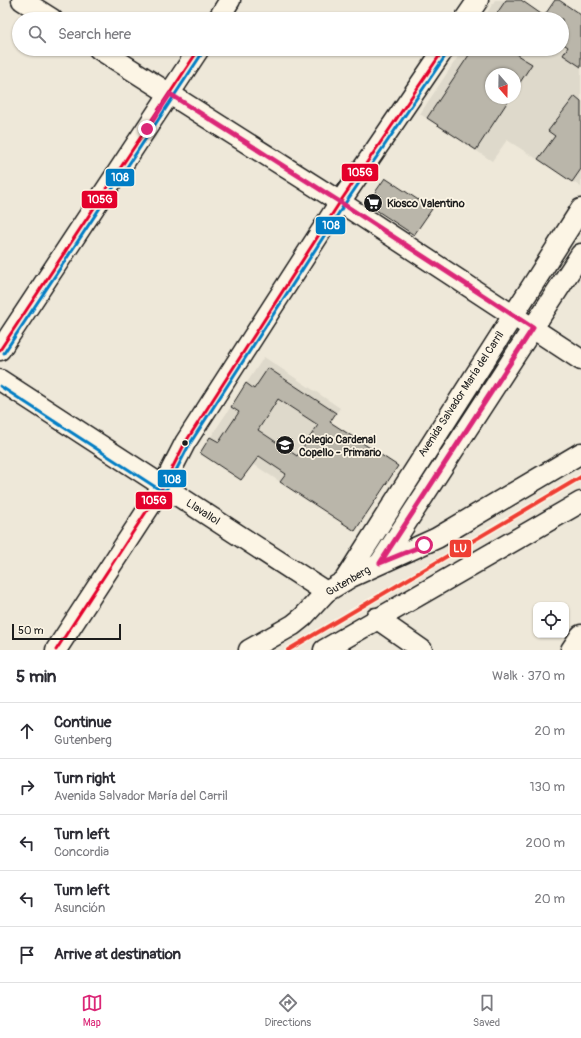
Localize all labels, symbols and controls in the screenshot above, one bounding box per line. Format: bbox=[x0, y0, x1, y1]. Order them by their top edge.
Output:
search box bbox=[12, 12, 569, 56]
icon: search bbox=[26, 23, 48, 45]
text: Search here bbox=[58, 25, 131, 44]
north arrow bbox=[485, 68, 521, 104]
route end bbox=[138, 120, 156, 138]
line badge: 105G bbox=[341, 163, 379, 182]
text: 105G bbox=[347, 166, 373, 179]
line badge: 108 bbox=[105, 168, 135, 187]
text: 108 bbox=[111, 171, 129, 184]
line badge: 105G bbox=[81, 190, 118, 209]
supermarket icon: Kiosco Valentino bbox=[362, 192, 384, 214]
text: 105G bbox=[87, 193, 113, 206]
place label: Kiosco Valentino bbox=[387, 197, 465, 210]
line badge: 108 bbox=[315, 216, 346, 235]
text: 108 bbox=[322, 219, 340, 232]
street label: Avenida Salvador María del Carril bbox=[415, 329, 507, 459]
place label: Colegio Cardenal Copello - Primario bbox=[299, 433, 381, 459]
school or university icon: Colegio Cardenal Copello - Primario bbox=[274, 434, 296, 456]
unlabelled marker bbox=[180, 438, 190, 448]
line badge: 108 bbox=[157, 469, 187, 488]
text: 108 bbox=[163, 473, 181, 486]
line badge: 105G bbox=[135, 491, 173, 510]
text: 105G bbox=[141, 494, 167, 507]
street label: Llavallol bbox=[184, 496, 222, 528]
route start bbox=[415, 536, 433, 554]
line badge: LU bbox=[449, 539, 472, 558]
text: LU bbox=[453, 542, 467, 555]
street label: Gutenberg bbox=[324, 563, 373, 599]
map controls bbox=[533, 602, 569, 638]
button: locate bbox=[533, 602, 569, 638]
scale bar bbox=[12, 622, 121, 641]
text: 50 m bbox=[18, 624, 44, 637]
text: 5 min bbox=[16, 666, 56, 687]
text: Walk · 370 m bbox=[492, 668, 565, 684]
text: Continue bbox=[54, 713, 112, 732]
icon: ahead bbox=[16, 720, 38, 742]
text: 20 m bbox=[534, 723, 565, 739]
text: Gutenberg bbox=[54, 732, 112, 748]
text: Turn right bbox=[54, 769, 115, 788]
icon: right bbox=[16, 776, 38, 798]
text: 130 m bbox=[529, 779, 565, 795]
text: Avenida Salvador María del Carril bbox=[54, 788, 228, 804]
text: Turn left bbox=[54, 825, 110, 844]
icon: left bbox=[16, 832, 38, 854]
text: 200 m bbox=[526, 835, 565, 851]
text: Concordia bbox=[54, 844, 109, 860]
text: Turn left bbox=[54, 881, 110, 900]
icon: left bbox=[16, 888, 38, 910]
text: 20 m bbox=[534, 891, 565, 907]
text: Asunción bbox=[54, 900, 105, 916]
icon: arrive bbox=[16, 944, 38, 966]
text: Arrive at destination bbox=[54, 945, 181, 964]
tab: Map bbox=[81, 992, 103, 1029]
tab: Directions bbox=[265, 992, 311, 1029]
tab: Saved bbox=[473, 992, 500, 1029]

